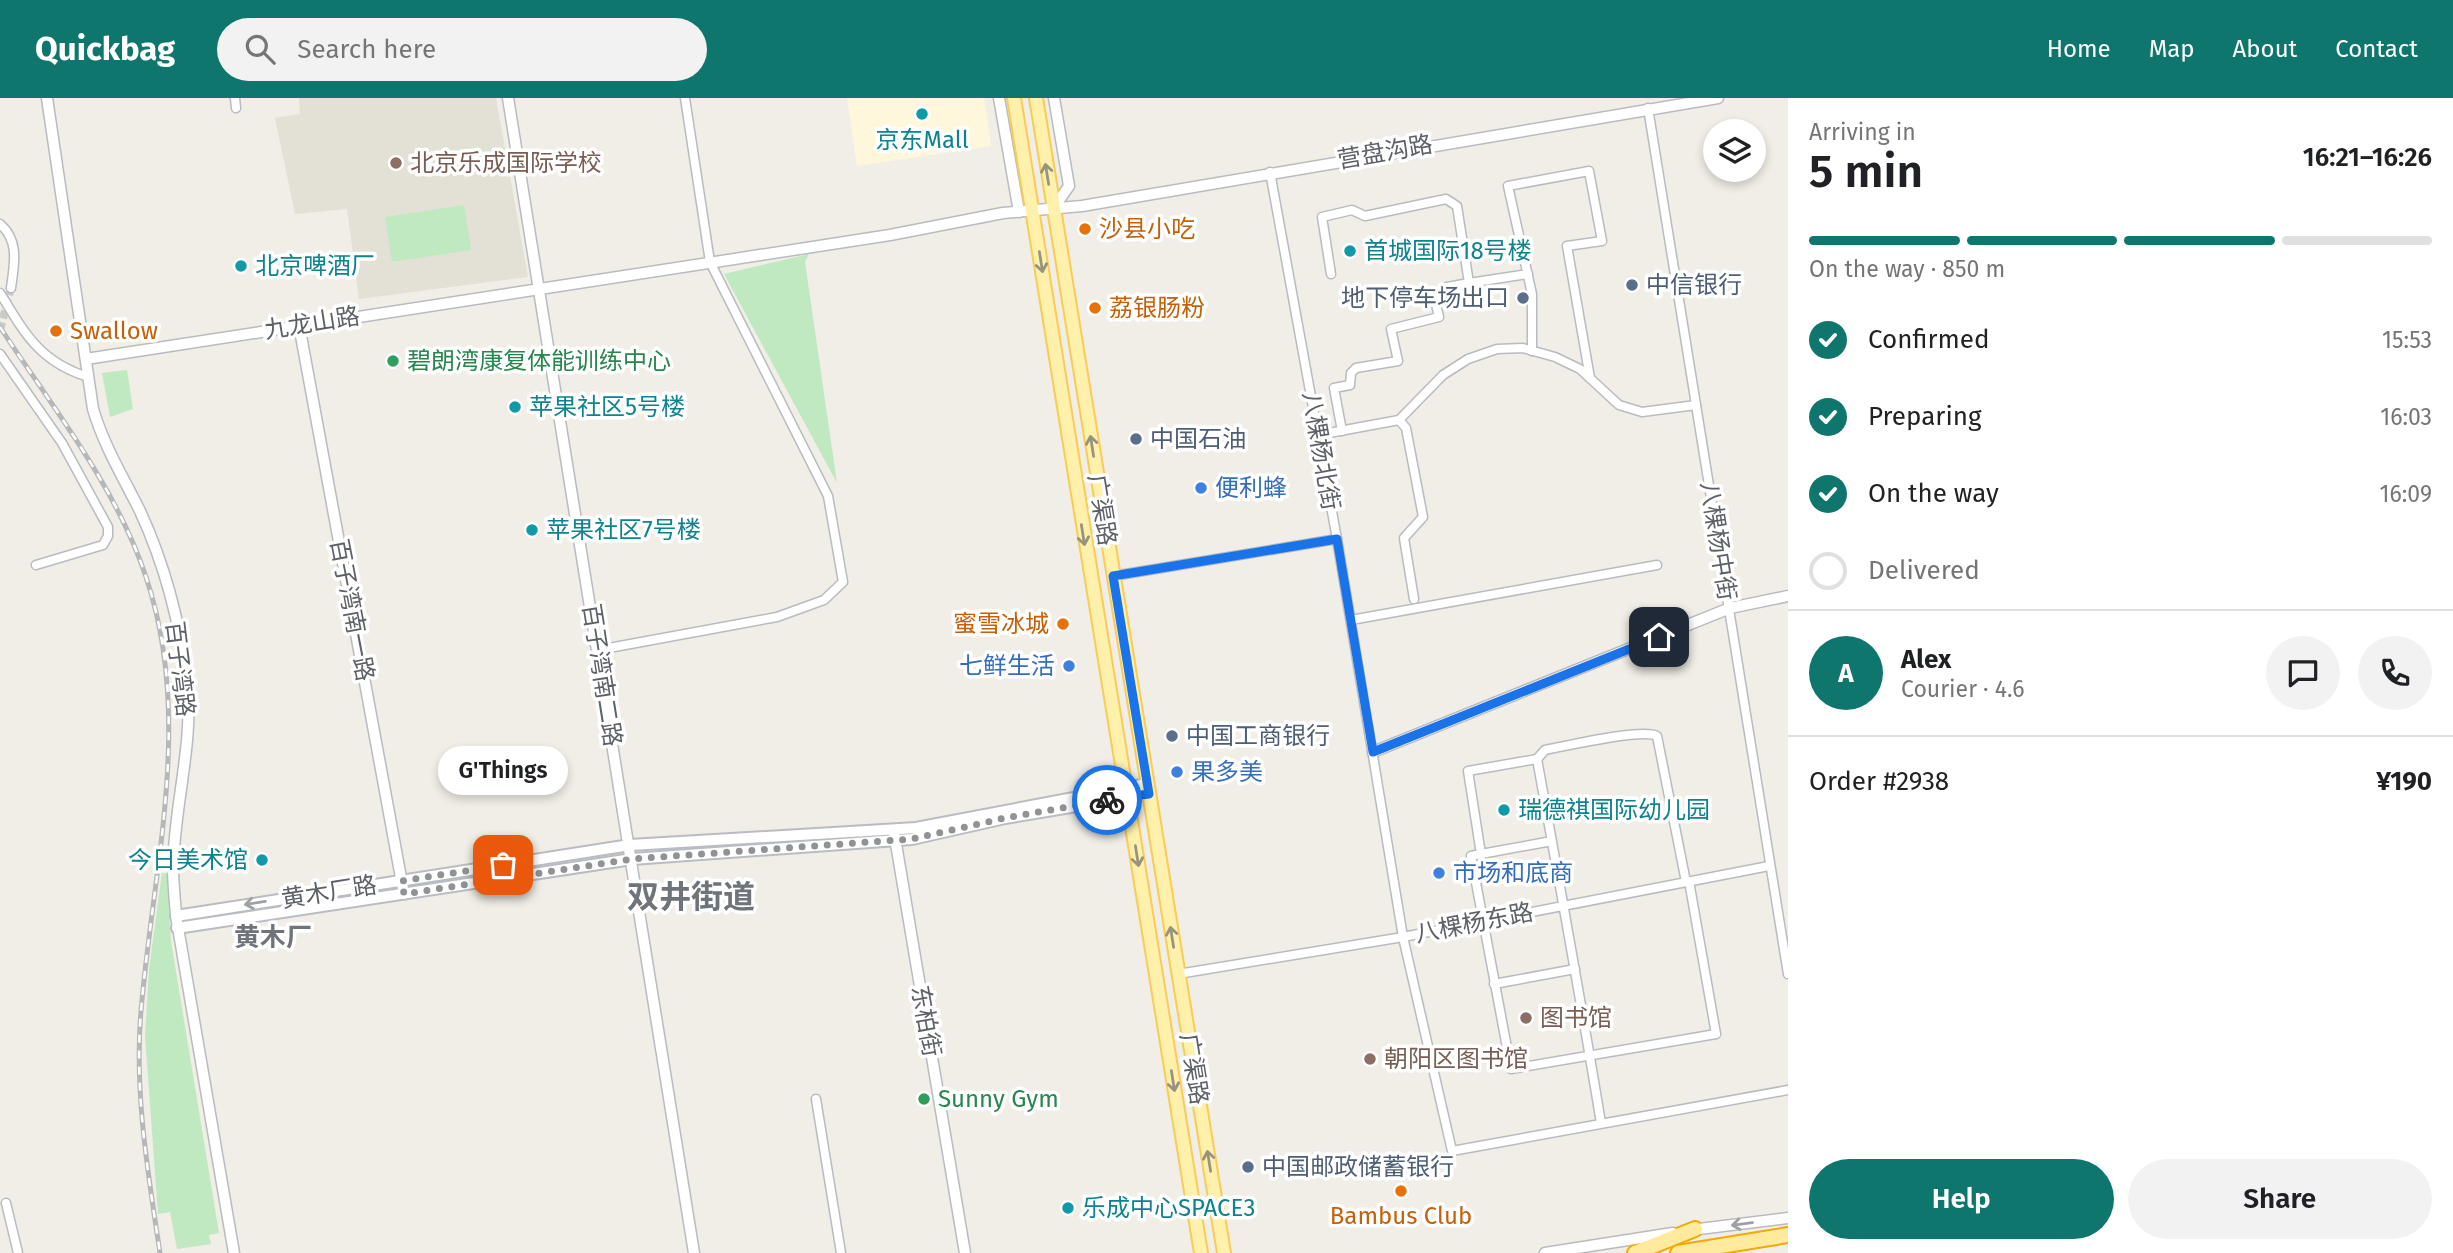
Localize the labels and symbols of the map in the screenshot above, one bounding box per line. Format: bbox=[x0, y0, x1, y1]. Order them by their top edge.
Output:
marker: 京东Mall bbox=[914, 106, 930, 122]
place label: 京东Mall bbox=[875, 126, 969, 154]
street label: 营盘沟路 bbox=[1335, 130, 1435, 174]
place label: 北京乐成国际学校 bbox=[410, 149, 602, 177]
marker: 北京乐成国际学校 bbox=[388, 155, 404, 171]
one-way arrow bbox=[1040, 163, 1053, 186]
place label: 沙县小吃 bbox=[1099, 215, 1195, 243]
marker: 沙县小吃 bbox=[1077, 221, 1093, 237]
place label: 首城国际18号楼 bbox=[1364, 237, 1532, 265]
marker: 首城国际18号楼 bbox=[1342, 243, 1358, 259]
one-way arrow bbox=[1035, 250, 1048, 273]
place label: 北京啤酒厂 bbox=[255, 252, 375, 280]
marker: 北京啤酒厂 bbox=[233, 258, 249, 274]
place label: 中信银行 bbox=[1646, 271, 1742, 299]
marker: 中信银行 bbox=[1624, 277, 1640, 293]
place label: 地下停车场出口 bbox=[1341, 284, 1509, 312]
marker: 地下停车场出口 bbox=[1515, 290, 1531, 306]
place label: 荔银肠粉 bbox=[1109, 294, 1205, 322]
marker: 荔银肠粉 bbox=[1087, 300, 1103, 316]
street label: 九龙山路 bbox=[262, 302, 362, 344]
place label: Swallow bbox=[70, 317, 158, 345]
marker: Swallow bbox=[48, 323, 64, 339]
place label: 碧朗湾康复体能训练中心 bbox=[407, 347, 671, 375]
marker: 碧朗湾康复体能训练中心 bbox=[385, 353, 401, 369]
street label: 八棵杨北街 bbox=[1297, 389, 1345, 513]
place label: 苹果社区5号楼 bbox=[529, 393, 685, 421]
marker: 苹果社区5号楼 bbox=[507, 399, 523, 415]
place label: 中国石油 bbox=[1150, 425, 1246, 453]
marker: 中国石油 bbox=[1128, 431, 1144, 447]
one-way arrow bbox=[1085, 436, 1098, 458]
street label: 广渠路 bbox=[1083, 472, 1121, 548]
place label: 便利蜂 bbox=[1215, 474, 1287, 502]
marker: 便利蜂 bbox=[1193, 480, 1209, 496]
street label: 八棵杨中街 bbox=[1695, 480, 1741, 602]
place label: 苹果社区7号楼 bbox=[546, 516, 701, 544]
marker: 苹果社区7号楼 bbox=[524, 522, 540, 538]
one-way arrow bbox=[1077, 523, 1090, 546]
street label: 百子湾南一路 bbox=[325, 537, 379, 683]
street label: 百子湾南二路 bbox=[577, 602, 627, 748]
pin bbox=[1629, 607, 1689, 667]
place label: 蜜雪冰城 bbox=[953, 610, 1049, 638]
marker: 蜜雪冰城 bbox=[1055, 616, 1071, 632]
street label: 百子湾路 bbox=[160, 620, 200, 718]
place label: 七鲜生活 bbox=[959, 652, 1055, 680]
marker: 七鲜生活 bbox=[1061, 658, 1077, 674]
place label: 中国工商银行 bbox=[1186, 722, 1330, 750]
marker: 中国工商银行 bbox=[1164, 728, 1180, 744]
callout: G'Things bbox=[438, 746, 568, 795]
place label: 果多美 bbox=[1191, 758, 1263, 786]
marker: 果多美 bbox=[1169, 764, 1185, 780]
courier bbox=[1072, 765, 1142, 835]
place label: 瑞德祺国际幼儿园 bbox=[1518, 796, 1710, 824]
marker: 瑞德祺国际幼儿园 bbox=[1496, 802, 1512, 818]
pin bbox=[473, 835, 533, 895]
one-way arrow bbox=[1131, 844, 1144, 867]
place label: 今日美术馆 bbox=[128, 846, 248, 874]
marker: 今日美术馆 bbox=[254, 852, 270, 868]
place label: 市场和底商 bbox=[1453, 859, 1573, 887]
marker: 市场和底商 bbox=[1431, 865, 1447, 881]
street label: 黄木厂路 bbox=[279, 871, 379, 913]
district label: 双井街道 bbox=[627, 878, 755, 916]
one-way arrow bbox=[244, 897, 267, 910]
street label: 八棵杨东路 bbox=[1412, 898, 1536, 948]
district label: 黄木厂 bbox=[234, 922, 312, 953]
one-way arrow bbox=[1165, 926, 1178, 949]
street label: 东柏街 bbox=[906, 983, 946, 1059]
place label: 图书馆 bbox=[1540, 1004, 1612, 1032]
marker: 图书馆 bbox=[1518, 1010, 1534, 1026]
street label: 广渠路 bbox=[1175, 1031, 1213, 1107]
place label: 朝阳区图书馆 bbox=[1384, 1045, 1528, 1073]
marker: 朝阳区图书馆 bbox=[1362, 1051, 1378, 1067]
one-way arrow bbox=[1167, 1069, 1180, 1092]
place label: Sunny Gym bbox=[938, 1085, 1059, 1113]
marker: Sunny Gym bbox=[916, 1091, 932, 1107]
one-way arrow bbox=[1202, 1151, 1215, 1173]
place label: 中国邮政储蓄银行 bbox=[1262, 1153, 1454, 1181]
marker: 中国邮政储蓄银行 bbox=[1240, 1159, 1256, 1175]
marker: Bambus Club bbox=[1393, 1183, 1409, 1199]
place label: 乐成中心SPACE3 bbox=[1082, 1194, 1255, 1222]
marker: 乐成中心SPACE3 bbox=[1060, 1200, 1076, 1216]
place label: Bambus Club bbox=[1330, 1202, 1472, 1230]
one-way arrow bbox=[1731, 1217, 1754, 1230]

